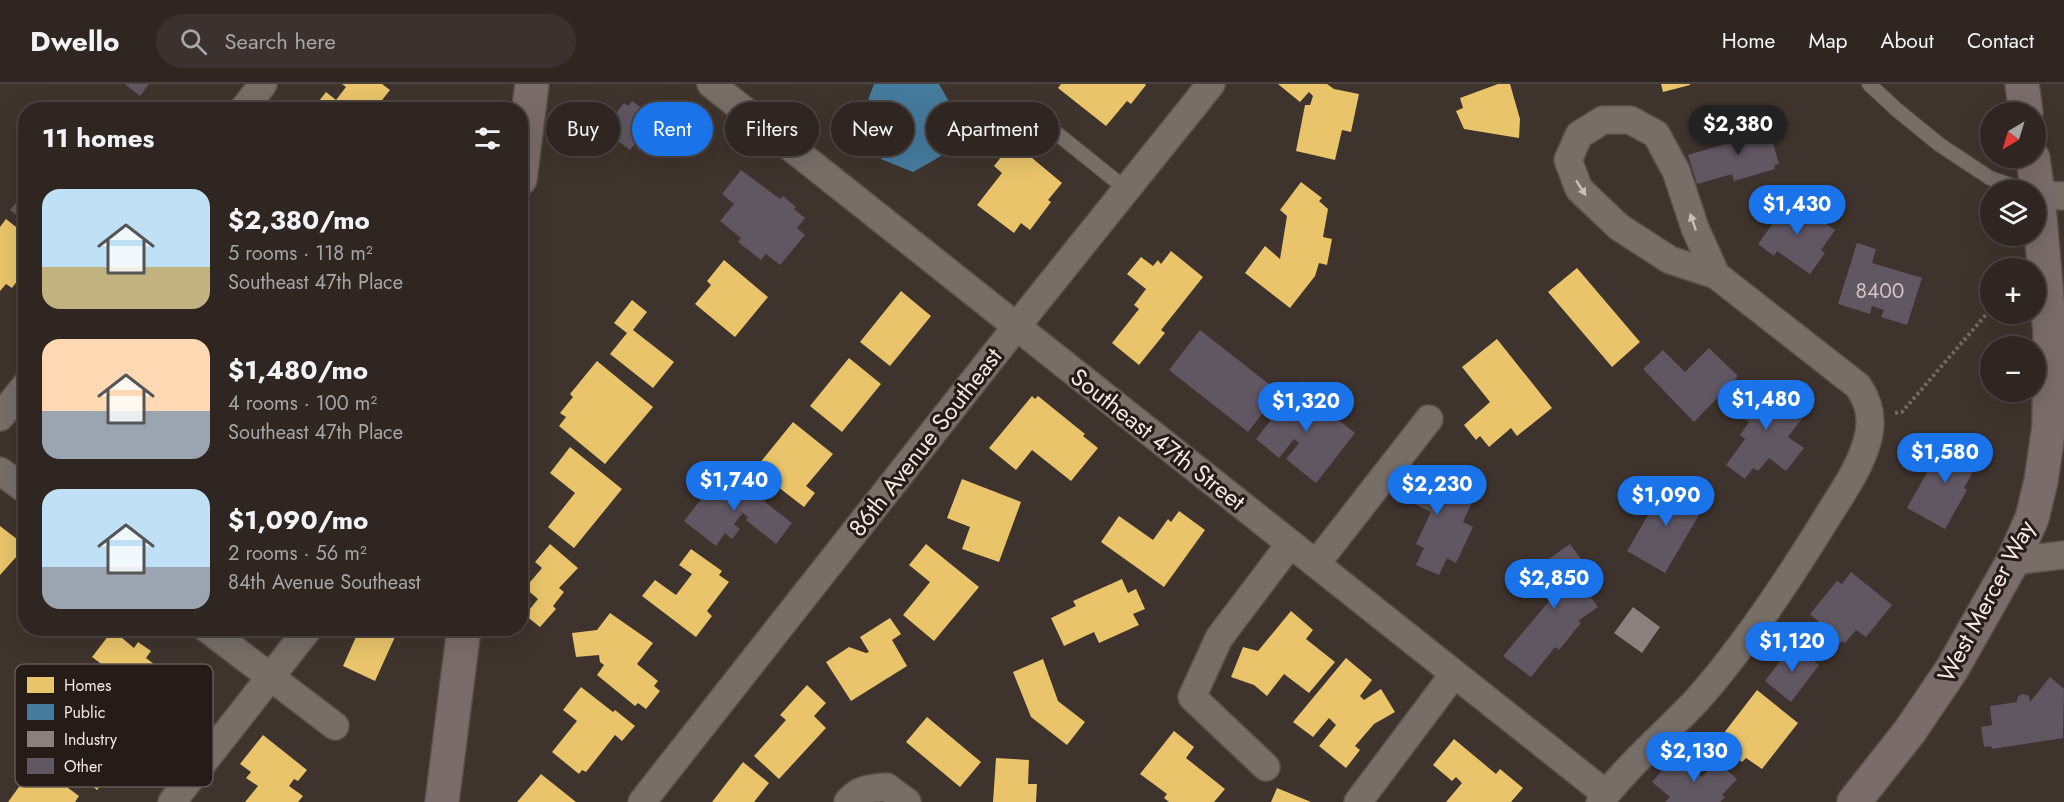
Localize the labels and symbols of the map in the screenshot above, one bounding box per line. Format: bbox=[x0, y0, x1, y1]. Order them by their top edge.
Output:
north arrow bbox=[1980, 102, 2046, 168]
pin: $2,380 bbox=[1689, 105, 1787, 156]
one-way arrow bbox=[1575, 179, 1587, 195]
pin: $1,430 bbox=[1748, 185, 1846, 236]
one-way arrow bbox=[1687, 213, 1697, 231]
house number: 8400 bbox=[1856, 276, 1904, 306]
street label: 86th Avenue Southeast bbox=[840, 340, 1010, 544]
street label: Southeast 47th Street bbox=[1063, 360, 1253, 519]
pin: $1,480 bbox=[1717, 380, 1815, 431]
pin: $1,320 bbox=[1257, 382, 1355, 433]
pin: $1,580 bbox=[1896, 433, 1994, 484]
pin: $1,740 bbox=[685, 461, 783, 512]
pin: $2,230 bbox=[1388, 465, 1486, 516]
pin: $1,090 bbox=[1617, 476, 1715, 527]
street label: West Mercer Way bbox=[1929, 513, 2044, 688]
pin: $2,850 bbox=[1505, 559, 1603, 610]
pin: $1,120 bbox=[1743, 622, 1841, 673]
legend bbox=[15, 664, 213, 787]
text: Homes bbox=[64, 674, 111, 697]
text: Public bbox=[64, 701, 105, 724]
text: Industry bbox=[64, 728, 118, 751]
pin: $2,130 bbox=[1645, 732, 1743, 783]
text: Other bbox=[64, 755, 103, 778]

